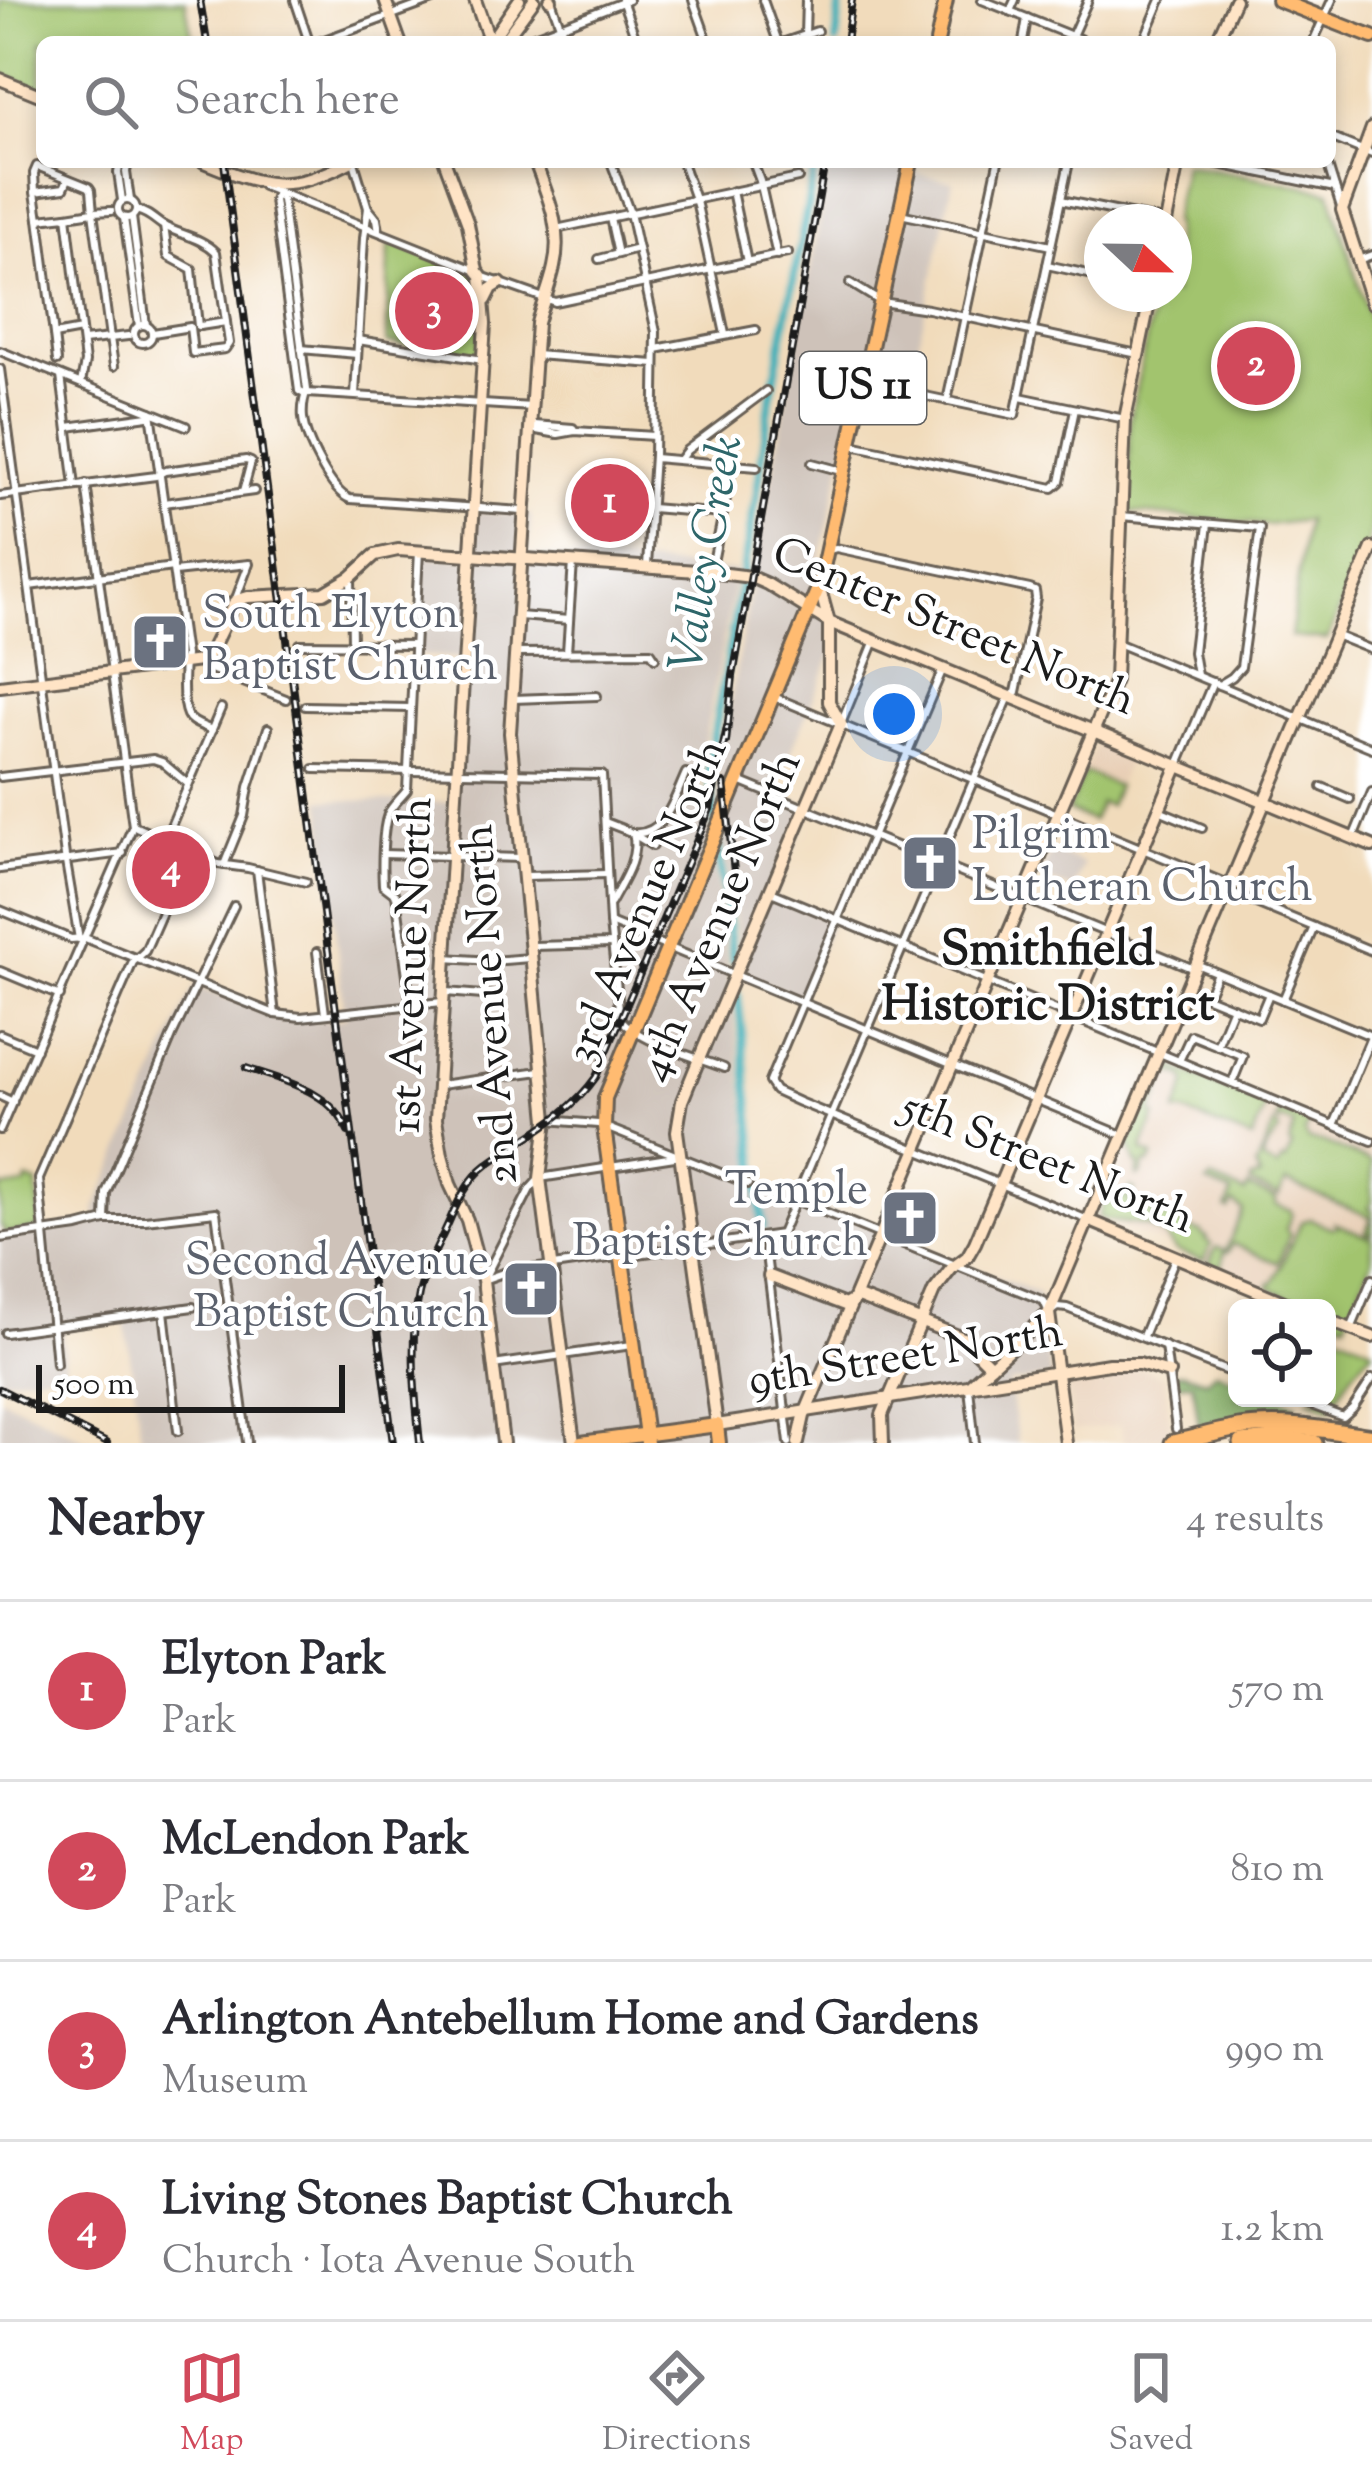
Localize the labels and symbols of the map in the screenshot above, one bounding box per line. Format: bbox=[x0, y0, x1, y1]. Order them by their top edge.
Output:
north arrow bbox=[1084, 204, 1192, 312]
pin: 3 bbox=[395, 266, 473, 356]
pin: 2 bbox=[1217, 321, 1295, 411]
road number: US 11 bbox=[800, 352, 926, 424]
water label: Valley Creek bbox=[654, 430, 764, 678]
pin: 1 bbox=[571, 458, 649, 548]
street label: Center Street North bbox=[761, 523, 1145, 735]
place label: South Elyton Baptist Church bbox=[202, 584, 498, 701]
church icon: South Elyton Baptist Church bbox=[129, 611, 191, 673]
your location bbox=[864, 684, 924, 744]
street label: 3rd Avenue North bbox=[551, 729, 747, 1075]
street label: 4th Avenue North bbox=[623, 742, 821, 1092]
street label: 1st Avenue North bbox=[376, 796, 452, 1134]
place label: Pilgrim Lutheran Church bbox=[972, 805, 1313, 922]
street label: 2nd Avenue North bbox=[448, 822, 538, 1186]
pin: 4 bbox=[132, 825, 210, 915]
church icon: Pilgrim Lutheran Church bbox=[899, 832, 961, 894]
district label: Smithfield Historic District bbox=[882, 918, 1215, 1042]
street label: 5th Street North bbox=[888, 1075, 1203, 1253]
place label: Temple Baptist Church bbox=[572, 1160, 868, 1277]
church icon: Temple Baptist Church bbox=[879, 1187, 941, 1249]
place label: Second Avenue Baptist Church bbox=[185, 1231, 489, 1348]
church icon: Second Avenue Baptist Church bbox=[500, 1258, 562, 1320]
street label: 9th Street North bbox=[744, 1302, 1068, 1416]
scale bar bbox=[36, 1359, 345, 1412]

